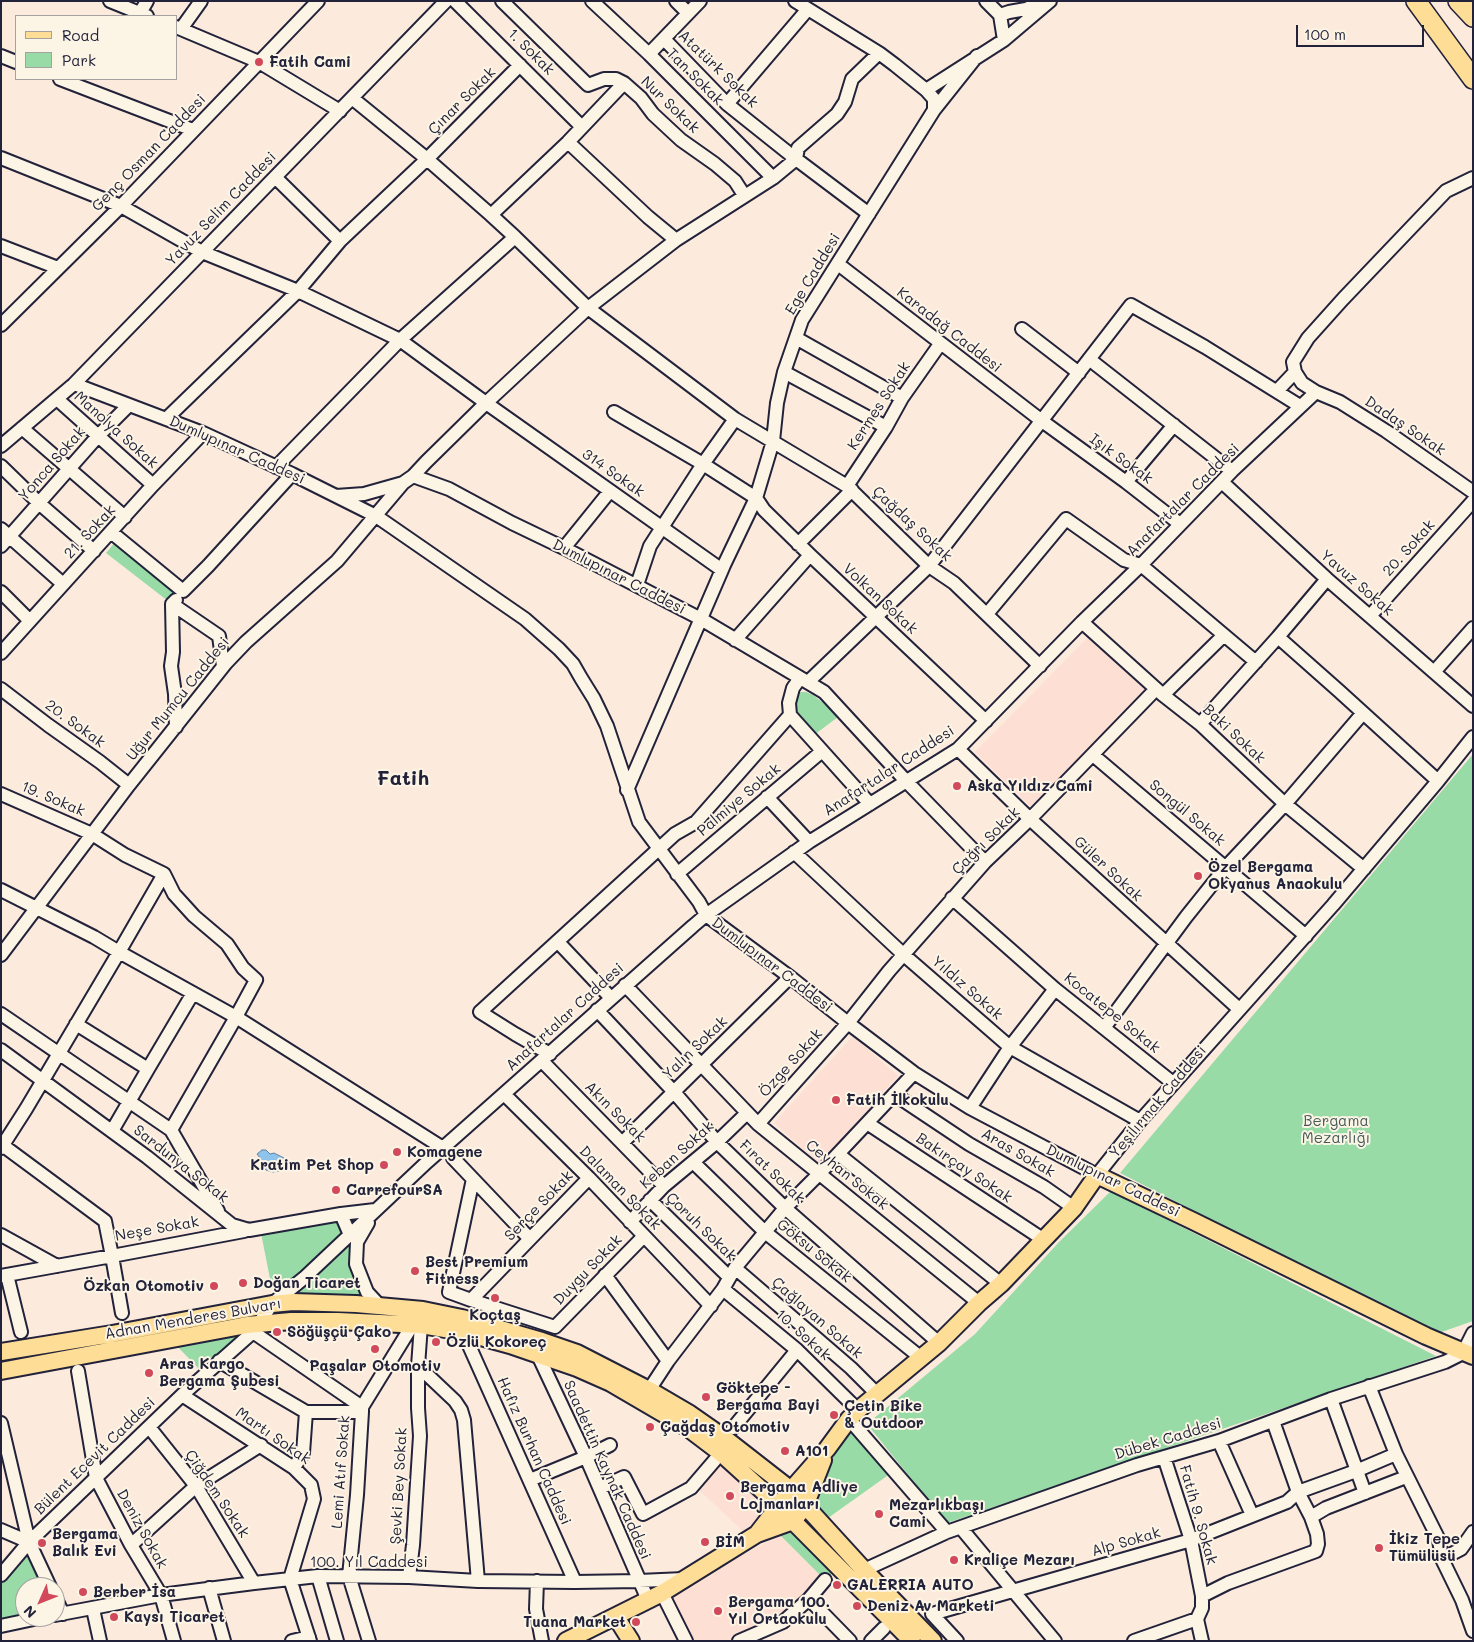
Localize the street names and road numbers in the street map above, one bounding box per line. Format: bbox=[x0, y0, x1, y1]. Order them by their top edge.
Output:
street label: 1. Sokak bbox=[504, 25, 558, 79]
street label: Atatürk Sokak bbox=[674, 26, 762, 112]
street label: Tan Sokak bbox=[663, 45, 727, 109]
street label: Çınar Sokak bbox=[425, 64, 499, 138]
street label: Nur Sokak bbox=[637, 73, 703, 137]
street label: Genç Osman Caddesi bbox=[88, 91, 210, 215]
street label: Yavuz Selim Caddesi bbox=[162, 148, 280, 270]
street label: Ege Caddesi bbox=[782, 230, 844, 318]
street label: Karadağ Caddesi bbox=[893, 284, 1005, 376]
street label: Kermes Sokak bbox=[844, 358, 914, 454]
street label: Manolya Sokak bbox=[70, 388, 162, 472]
street label: Dadaş Sokak bbox=[1361, 392, 1449, 460]
street label: Dumlupınar Caddesi bbox=[166, 412, 308, 488]
street label: Yonca Sokak bbox=[15, 423, 89, 505]
street label: Işık Sokak bbox=[1086, 430, 1156, 488]
street label: Anafartalar Caddesi bbox=[1123, 440, 1243, 560]
street label: 314 Sokak bbox=[578, 445, 648, 501]
street label: Çağdaş Sokak bbox=[868, 483, 956, 565]
street label: 21. Sokak bbox=[61, 501, 119, 563]
street label: 20. Sokak bbox=[1379, 516, 1439, 580]
street label: Dumlupınar Caddesi bbox=[550, 536, 688, 618]
street label: Yavuz Sokak bbox=[1317, 546, 1397, 620]
street label: Volkan Sokak bbox=[839, 560, 921, 638]
street label: Uğur Mumcu Caddesi bbox=[123, 634, 233, 764]
street label: 20. Sokak bbox=[42, 696, 108, 752]
street label: Baki Sokak bbox=[1199, 701, 1269, 767]
street label: Anafartalar Caddesi bbox=[820, 722, 958, 820]
street label: Palmiye Sokak bbox=[694, 760, 784, 840]
street label: Songül Sokak bbox=[1145, 776, 1229, 850]
street label: 19. Sokak bbox=[18, 778, 88, 820]
street label: Çağrı Sokak bbox=[948, 803, 1024, 879]
street label: Güler Sokak bbox=[1070, 833, 1146, 905]
street label: Dumlupınar Caddesi bbox=[708, 914, 836, 1016]
street label: Yıldız Sokak bbox=[928, 952, 1006, 1024]
street label: Anafartalar Caddesi bbox=[502, 959, 628, 1075]
street label: Kocatepe Sokak bbox=[1060, 969, 1164, 1057]
street label: Yalın Sokak bbox=[659, 1013, 731, 1083]
street label: Özge Sokak bbox=[756, 1025, 826, 1101]
street label: Yeşilırmak Caddesi bbox=[1106, 1042, 1210, 1162]
street label: Akın Sokak bbox=[581, 1078, 649, 1146]
street label: Keban Sokak bbox=[636, 1117, 718, 1193]
street label: Sardunya Sokak bbox=[130, 1121, 232, 1207]
street label: Aras Sokak bbox=[978, 1125, 1058, 1181]
street label: Bakırçay Sokak bbox=[912, 1129, 1016, 1207]
street label: Fırat Sokak bbox=[736, 1136, 808, 1208]
street label: Ceyhan Sokak bbox=[802, 1136, 892, 1214]
street label: Dumlupınar Caddesi bbox=[1043, 1141, 1183, 1221]
street label: Dalaman Sokak bbox=[575, 1142, 665, 1234]
street label: Serçe Sokak bbox=[501, 1167, 577, 1245]
street label: Çoruh Sokak bbox=[662, 1189, 740, 1265]
street label: Neşe Sokak bbox=[114, 1213, 200, 1245]
street label: Göksu Sokak bbox=[773, 1215, 855, 1287]
street label: Duygu Sokak bbox=[550, 1231, 626, 1309]
street label: Çağlayan Sokak bbox=[768, 1274, 866, 1362]
street label: Adnan Menderes Bulvarı bbox=[103, 1295, 283, 1343]
street label: 10. Sokak bbox=[772, 1306, 834, 1364]
street label: Hafız Burhan Caddesi bbox=[493, 1374, 575, 1528]
street label: Saadettin Kaynak Caddesi bbox=[559, 1378, 655, 1562]
street label: Bülent Ecevit Caddesi bbox=[31, 1394, 159, 1518]
street label: Martı Sokak bbox=[232, 1404, 314, 1468]
street label: Dübek Caddesi bbox=[1113, 1414, 1223, 1464]
street label: Lemi Atıf Sokak bbox=[328, 1415, 354, 1529]
street label: Şevki Bey Sokak bbox=[387, 1427, 411, 1545]
street label: Çiğdem Sokak bbox=[181, 1447, 253, 1541]
street label: Fatih 9. Sokak bbox=[1175, 1463, 1221, 1567]
street label: Deniz Sokak bbox=[113, 1486, 171, 1572]
street label: Alp Sokak bbox=[1089, 1524, 1163, 1560]
street label: 100. Yıl Caddesi bbox=[310, 1553, 428, 1571]

